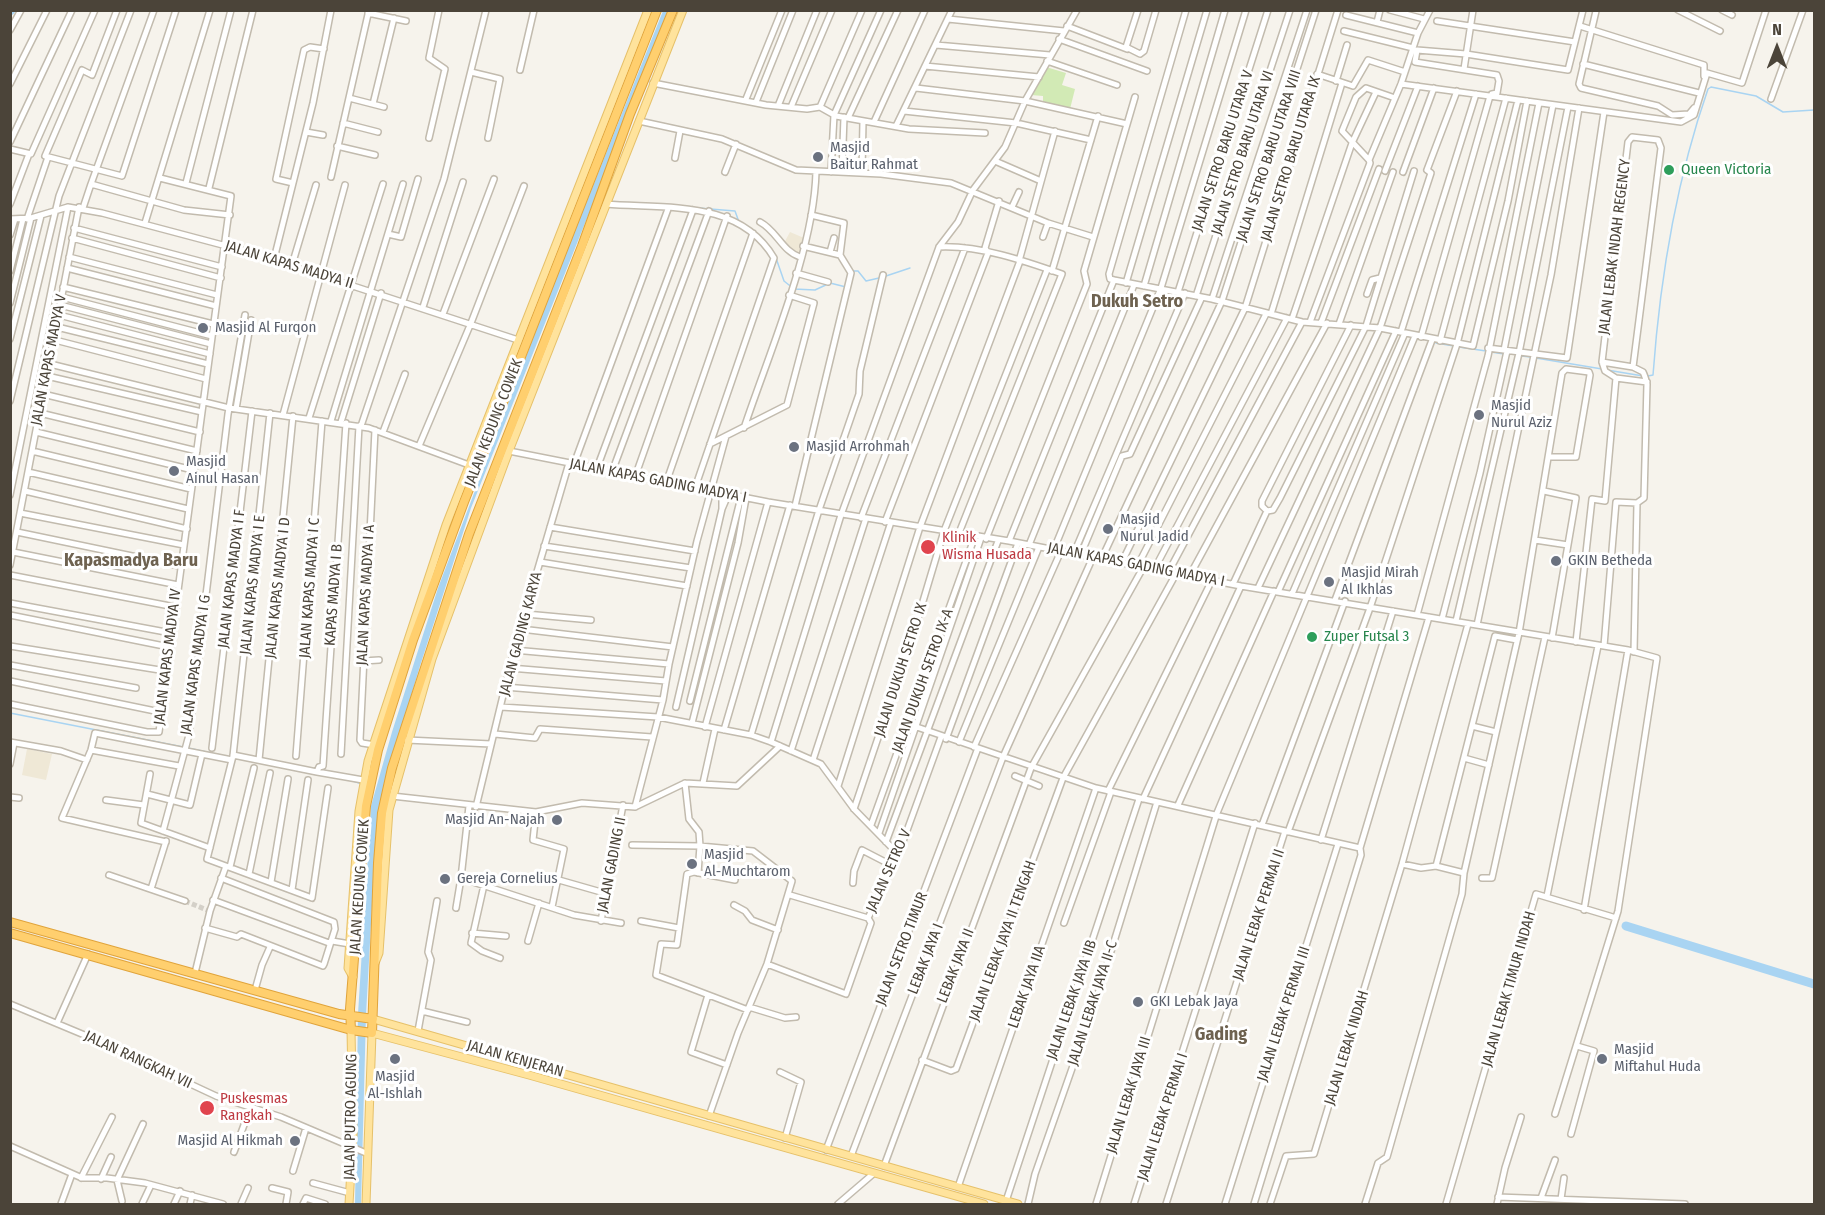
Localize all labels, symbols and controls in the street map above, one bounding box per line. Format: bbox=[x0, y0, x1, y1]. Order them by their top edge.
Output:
north arrow bbox=[1747, 18, 1807, 78]
text: N bbox=[1772, 20, 1782, 39]
street label: JALAN SETRO BARU UTARA V bbox=[1188, 68, 1258, 234]
street label: JALAN SETRO BARU UTARA VI bbox=[1208, 68, 1278, 238]
street label: JALAN SETRO BARU UTARA VIII bbox=[1233, 68, 1305, 244]
street label: JALAN SETRO BARU UTARA IX bbox=[1257, 74, 1325, 244]
place label: Masjid Baitur Rahmat bbox=[830, 139, 918, 174]
marker: Masjid Baitur Rahmat bbox=[811, 150, 825, 164]
street label: JALAN LEBAK INDAH REGENCY bbox=[1595, 158, 1635, 336]
place label: Queen Victoria bbox=[1681, 161, 1771, 179]
marker: Queen Victoria bbox=[1662, 163, 1676, 177]
street label: JALAN KAPAS MADYA II bbox=[222, 237, 356, 293]
district label: Dukuh Setro bbox=[1091, 291, 1183, 313]
street label: JALAN KAPAS MADYA V bbox=[27, 293, 71, 427]
place label: Masjid Al Furqon bbox=[215, 319, 316, 337]
marker: Masjid Al Furqon bbox=[196, 321, 210, 335]
street label: JALAN KEDUNG COWEK bbox=[461, 356, 527, 490]
place label: Masjid Nurul Aziz bbox=[1491, 397, 1552, 432]
marker: Masjid Nurul Aziz bbox=[1472, 408, 1486, 422]
place label: Masjid Arrohmah bbox=[806, 438, 910, 456]
marker: Masjid Arrohmah bbox=[787, 440, 801, 454]
place label: Masjid Ainul Hasan bbox=[186, 453, 259, 488]
street label: JALAN KAPAS GADING MADYA I bbox=[568, 455, 748, 507]
marker: Masjid Ainul Hasan bbox=[167, 464, 181, 478]
street label: JALAN KAPAS MADYA I F bbox=[215, 509, 249, 649]
place label: Masjid Nurul Jadid bbox=[1120, 511, 1189, 546]
street label: JALAN KAPAS MADYA I E bbox=[237, 514, 269, 656]
street label: JALAN KAPAS MADYA I D bbox=[262, 516, 294, 660]
street label: JALAN KAPAS MADYA I C bbox=[296, 517, 324, 659]
marker: Masjid Nurul Jadid bbox=[1101, 522, 1115, 536]
street label: JALAN KAPAS MADYA I A bbox=[353, 524, 379, 666]
place label: Klinik Wisma Husada bbox=[942, 529, 1032, 564]
marker: Klinik Wisma Husada bbox=[919, 538, 937, 556]
street label: JALAN KAPAS GADING MADYA I bbox=[1046, 539, 1226, 591]
street label: KAPAS MADYA I B bbox=[321, 543, 347, 647]
district label: Kapasmadya Baru bbox=[64, 550, 198, 572]
place label: GKIN Betheda bbox=[1568, 552, 1652, 570]
marker: GKIN Betheda bbox=[1549, 554, 1563, 568]
place label: Masjid Mirah Al Ikhlas bbox=[1341, 564, 1419, 599]
street label: JALAN GADING KARYA bbox=[496, 570, 546, 698]
marker: Masjid Mirah Al Ikhlas bbox=[1322, 575, 1336, 589]
street label: JALAN KAPAS MADYA IV bbox=[151, 588, 185, 726]
street label: JALAN KAPAS MADYA I G bbox=[177, 594, 215, 736]
street label: JALAN DUKUH SETRO IX bbox=[871, 601, 931, 739]
street label: JALAN DUKUH SETRO IX-A bbox=[888, 606, 958, 756]
place label: Zuper Futsal 3 bbox=[1324, 628, 1409, 646]
marker: Zuper Futsal 3 bbox=[1305, 630, 1319, 644]
place label: Masjid An-Najah bbox=[445, 811, 545, 829]
marker: Masjid An-Najah bbox=[550, 813, 564, 827]
street label: JALAN GADING II bbox=[594, 815, 630, 915]
street label: JALAN KEDUNG COWEK bbox=[346, 819, 374, 955]
street label: JALAN SETRO V bbox=[863, 827, 915, 915]
place label: Masjid Al-Muchtarom bbox=[704, 846, 790, 881]
street label: JALAN LEBAK PERMAI II bbox=[1229, 847, 1289, 983]
marker: Masjid Al-Muchtarom bbox=[685, 857, 699, 871]
street label: JALAN LEBAK JAYA II TENGAH bbox=[966, 858, 1040, 1024]
place label: Gereja Cornelius bbox=[457, 870, 558, 888]
marker: Gereja Cornelius bbox=[438, 872, 452, 886]
street label: JALAN SETRO TIMUR bbox=[872, 890, 932, 1008]
street label: JALAN LEBAK TIMUR INDAH bbox=[1478, 909, 1540, 1069]
street label: LEBAK JAYA I bbox=[904, 921, 948, 997]
street label: LEBAK JAYA II bbox=[934, 926, 978, 1006]
street label: JALAN LEBAK JAYA IIB bbox=[1043, 938, 1101, 1062]
street label: JALAN LEBAK JAYA II-C bbox=[1064, 938, 1122, 1068]
street label: LEBAK JAYA IIA bbox=[1004, 943, 1050, 1031]
street label: JALAN LEBAK PERMAI III bbox=[1254, 944, 1314, 1084]
street label: JALAN LEBAK INDAH bbox=[1321, 989, 1373, 1107]
place label: GKI Lebak Jaya bbox=[1150, 993, 1238, 1011]
marker: GKI Lebak Jaya bbox=[1131, 995, 1145, 1009]
district label: Gading bbox=[1195, 1024, 1247, 1046]
street label: JALAN RANGKAH VII bbox=[81, 1027, 195, 1093]
street label: JALAN LEBAK JAYA III bbox=[1103, 1034, 1155, 1156]
street label: JALAN KENJERAN bbox=[465, 1037, 565, 1081]
place label: Masjid Miftahul Huda bbox=[1614, 1041, 1701, 1076]
street label: JALAN LEBAK PERMAI I bbox=[1134, 1051, 1192, 1183]
marker: Masjid Al-Ishlah bbox=[388, 1052, 402, 1066]
marker: Masjid Miftahul Huda bbox=[1595, 1052, 1609, 1066]
street label: JALAN PUTRO AGUNG bbox=[341, 1054, 361, 1180]
place label: Masjid Al-Ishlah bbox=[368, 1068, 422, 1103]
place label: Puskesmas Rangkah bbox=[220, 1090, 288, 1125]
marker: Puskesmas Rangkah bbox=[198, 1099, 216, 1117]
place label: Masjid Al Hikmah bbox=[178, 1132, 283, 1150]
marker: Masjid Al Hikmah bbox=[288, 1134, 302, 1148]

